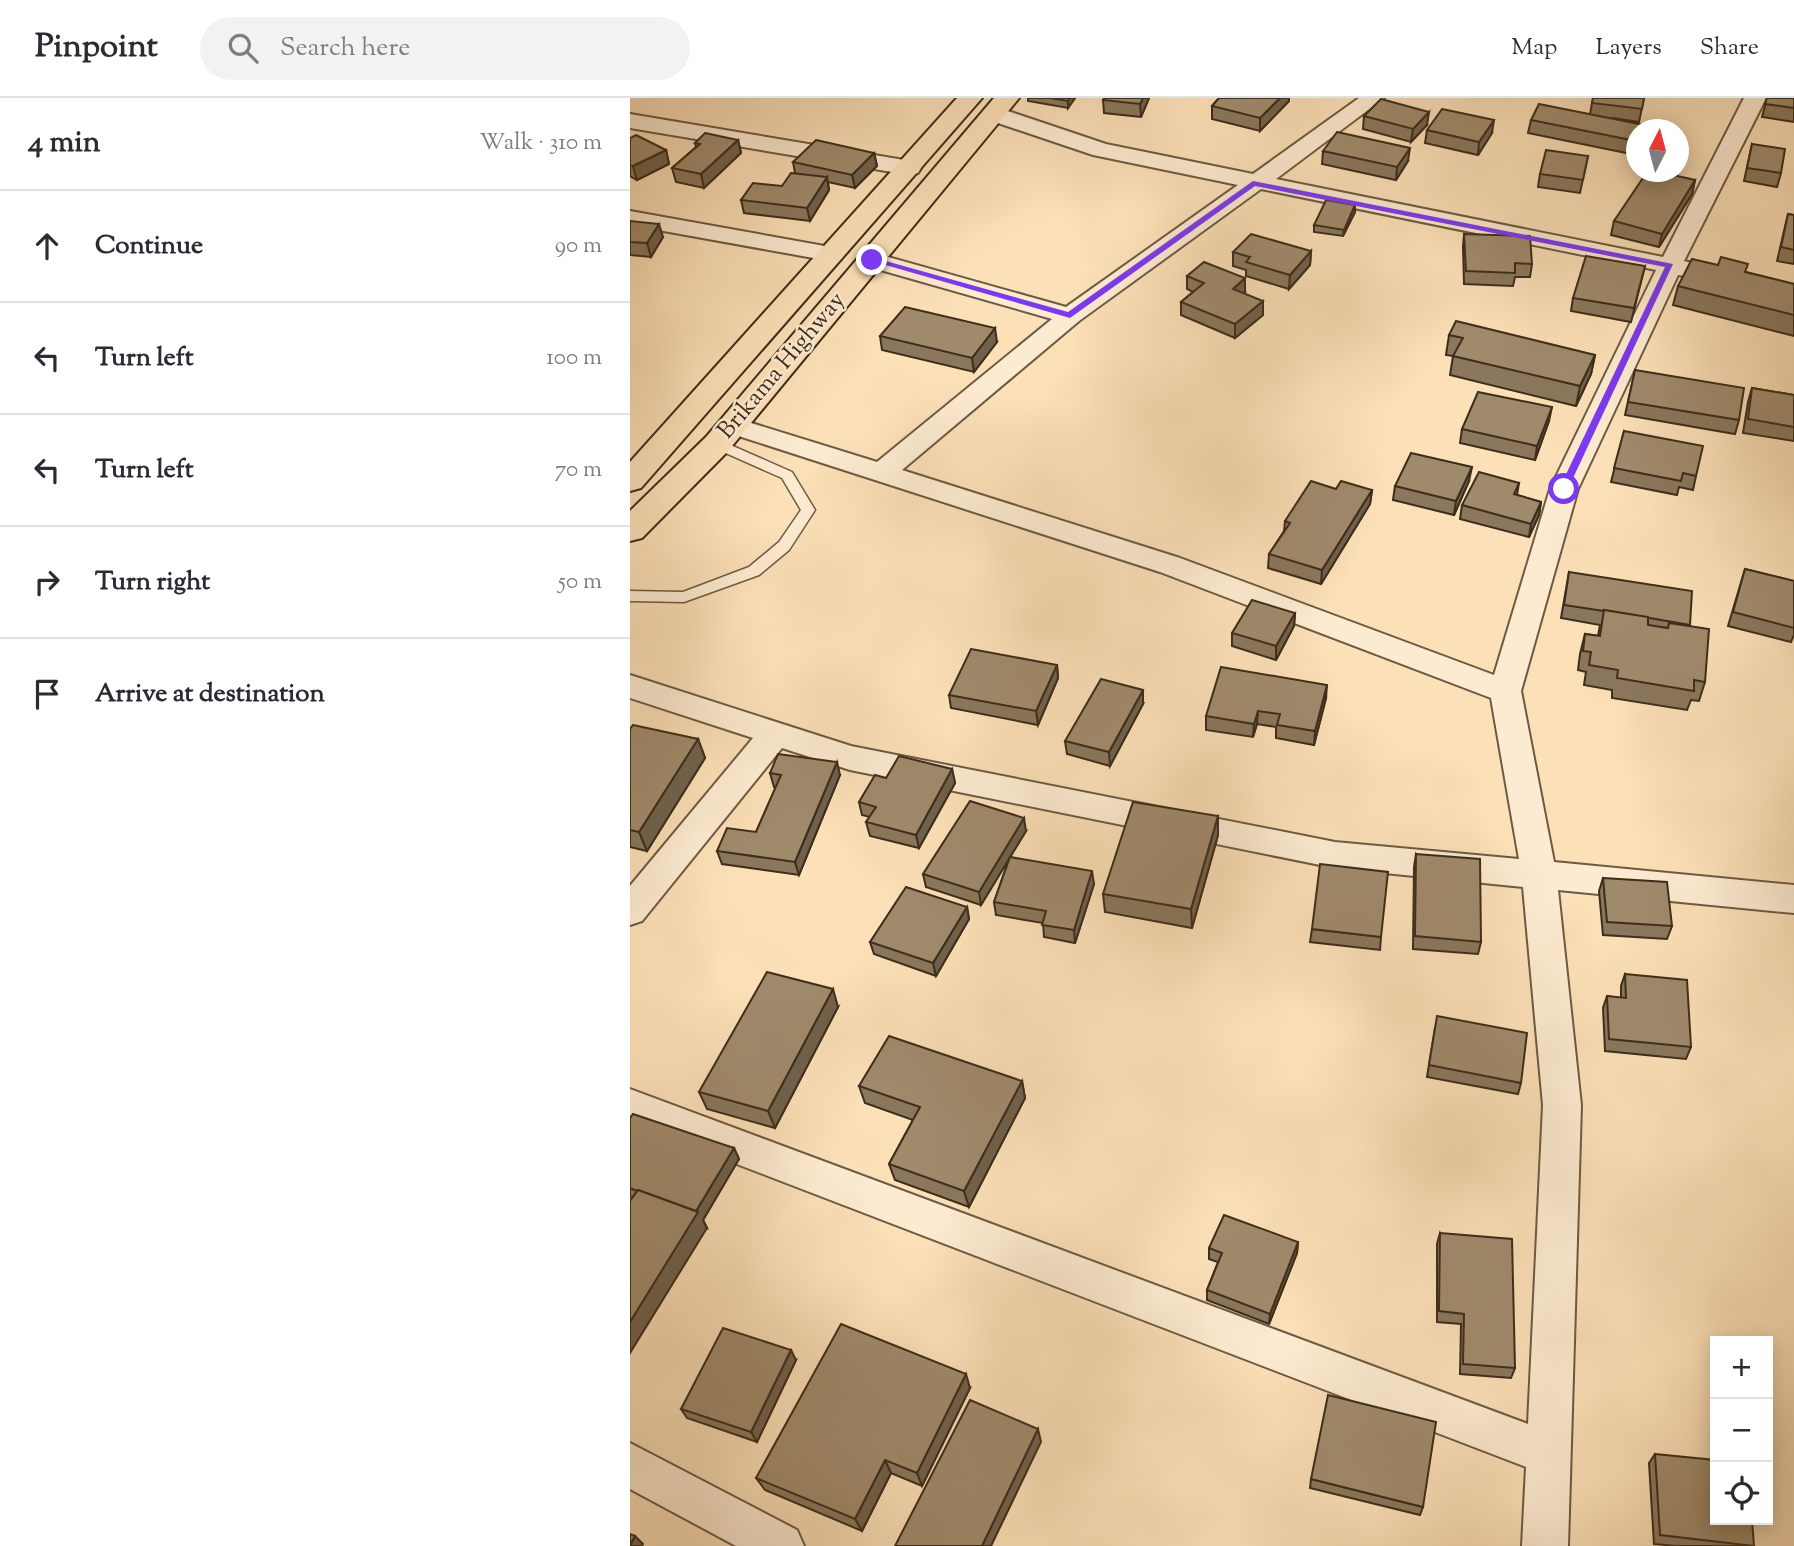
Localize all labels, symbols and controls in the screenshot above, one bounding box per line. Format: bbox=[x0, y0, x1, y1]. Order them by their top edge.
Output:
search box bbox=[200, 17, 690, 80]
text: Pinpoint bbox=[35, 24, 158, 72]
icon: search bbox=[224, 29, 262, 67]
text: Search here bbox=[280, 30, 410, 67]
text: Map bbox=[1511, 31, 1557, 65]
text: Layers bbox=[1595, 31, 1662, 65]
text: Share bbox=[1700, 31, 1759, 65]
north arrow bbox=[1626, 119, 1689, 182]
text: 4 min bbox=[28, 122, 101, 165]
text: Walk · 310 m bbox=[479, 127, 602, 160]
icon: ahead bbox=[28, 227, 66, 265]
text: Continue bbox=[95, 228, 203, 265]
text: 90 m bbox=[555, 230, 602, 263]
route end bbox=[856, 244, 887, 275]
street label: Brikama Highway bbox=[710, 285, 854, 447]
icon: left bbox=[28, 339, 66, 377]
text: Turn left bbox=[95, 340, 194, 377]
text: 100 m bbox=[546, 342, 602, 375]
icon: left bbox=[28, 451, 66, 489]
text: Turn left bbox=[95, 452, 194, 489]
text: 70 m bbox=[555, 454, 602, 487]
route start bbox=[1548, 473, 1579, 504]
icon: right bbox=[28, 563, 66, 601]
text: Turn right bbox=[95, 564, 210, 601]
text: 50 m bbox=[558, 566, 602, 599]
icon: arrive bbox=[28, 675, 66, 713]
text: Arrive at destination bbox=[95, 676, 325, 713]
map controls bbox=[1710, 1336, 1773, 1525]
button: + bbox=[1710, 1336, 1773, 1399]
button: − bbox=[1710, 1399, 1773, 1462]
button: locate bbox=[1710, 1462, 1773, 1525]

